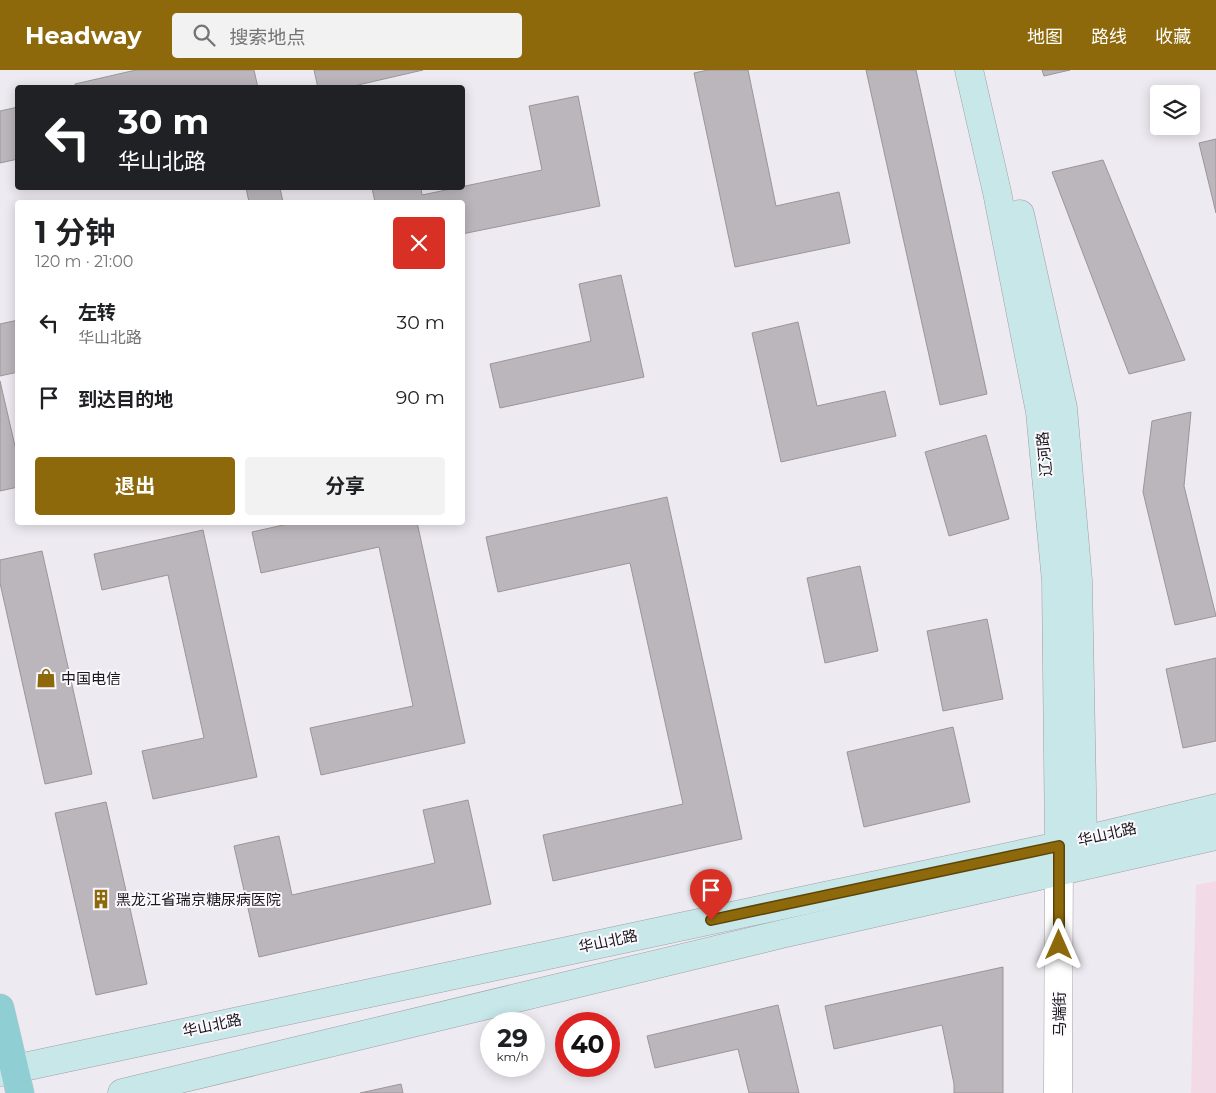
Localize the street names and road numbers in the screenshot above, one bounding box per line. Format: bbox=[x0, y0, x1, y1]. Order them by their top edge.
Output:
street label: 辽河路 bbox=[1033, 431, 1055, 477]
street label: 华山北路 bbox=[1076, 818, 1138, 850]
street label: 华山北路 bbox=[577, 925, 639, 957]
street label: 马端街 bbox=[1050, 991, 1069, 1037]
street label: 华山北路 bbox=[181, 1009, 243, 1041]

